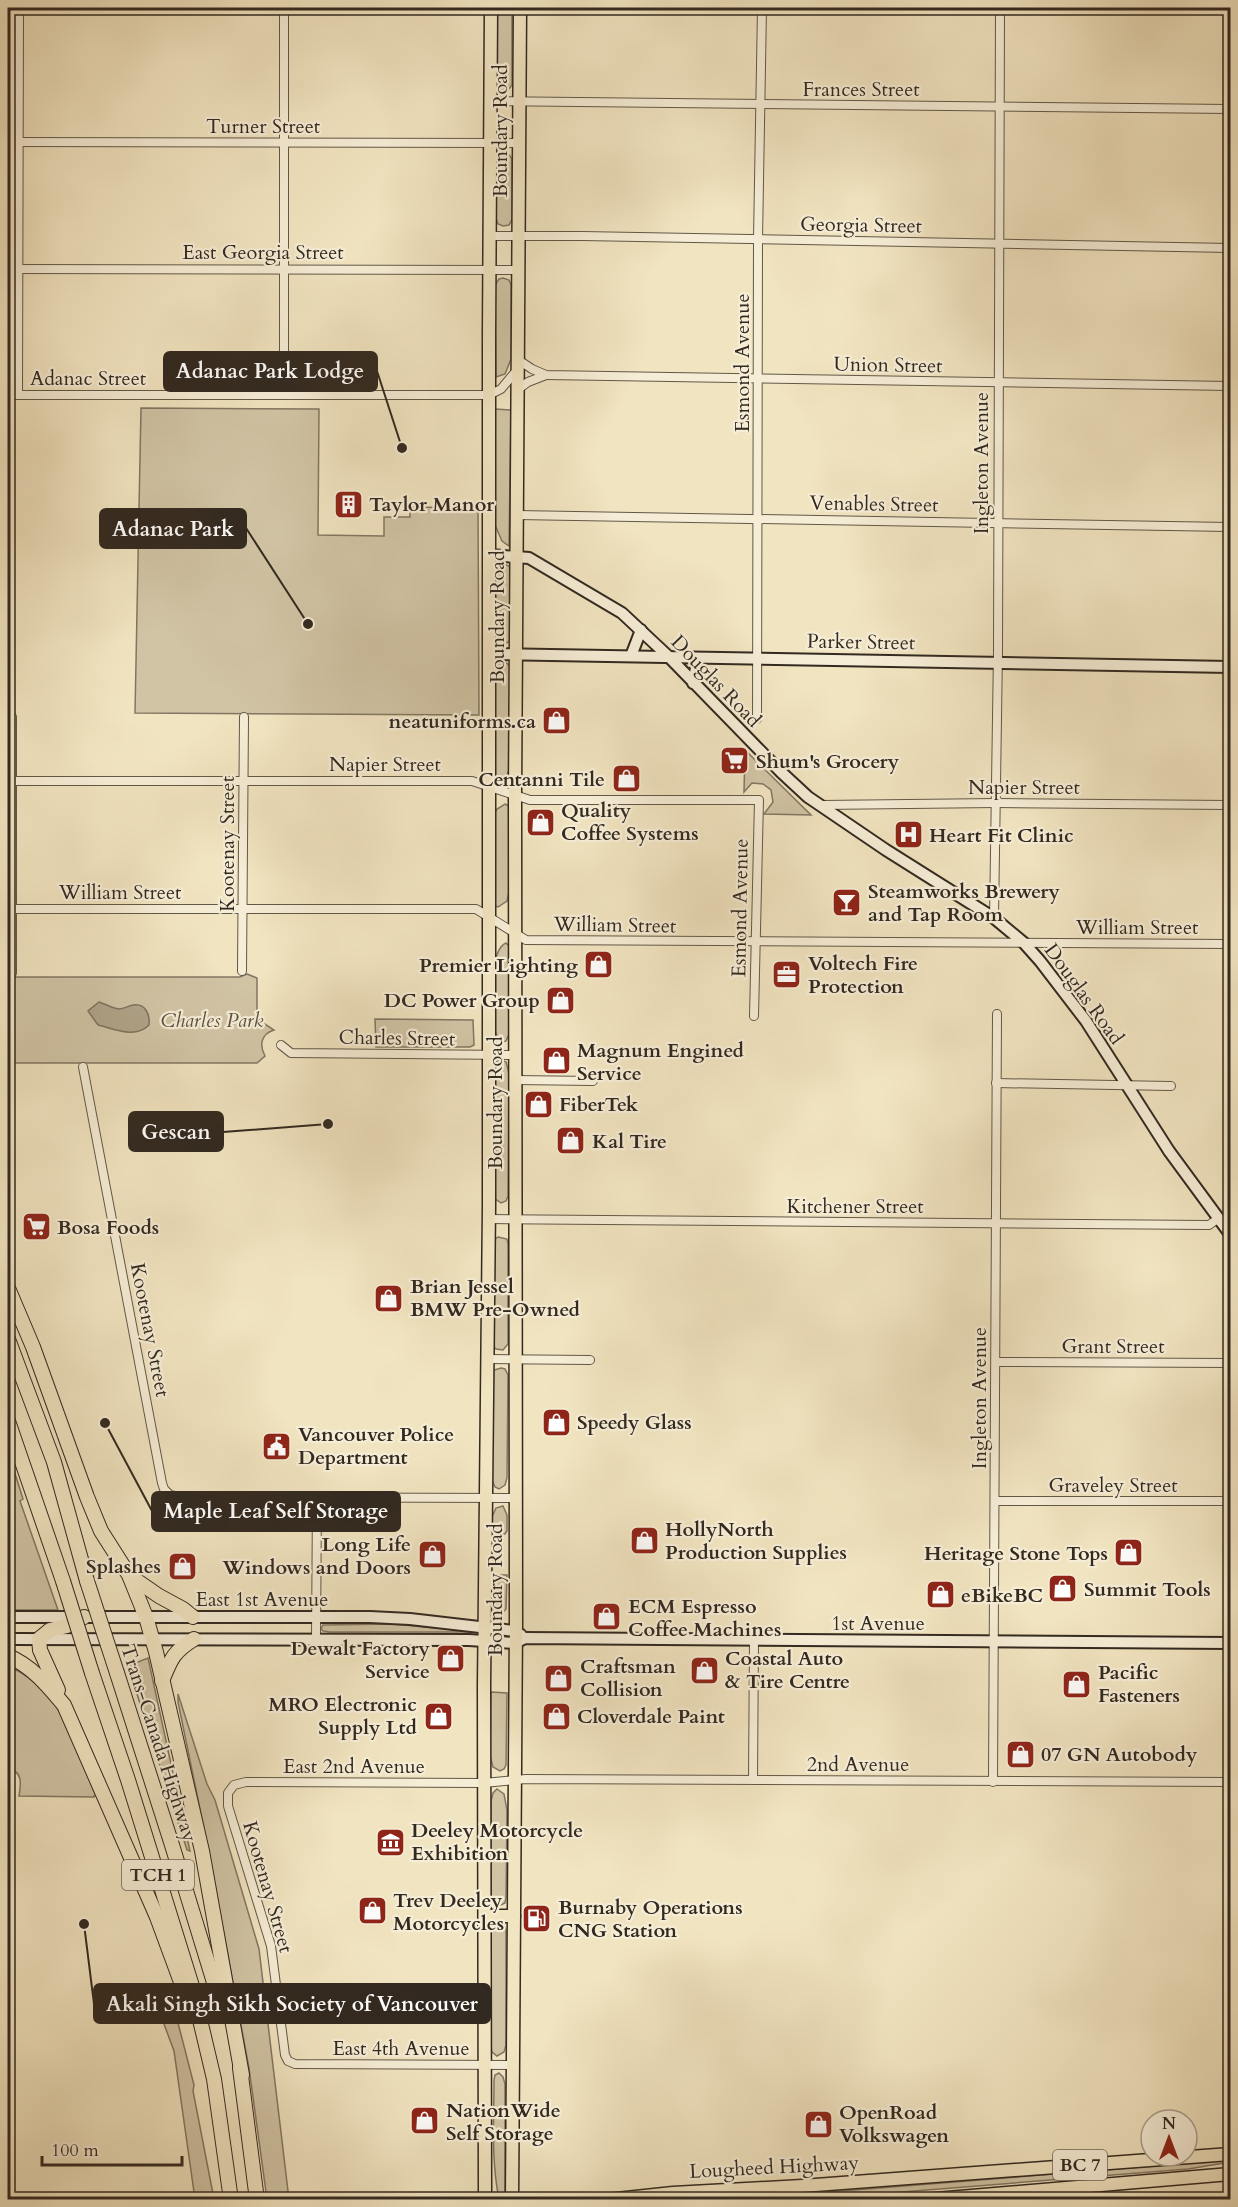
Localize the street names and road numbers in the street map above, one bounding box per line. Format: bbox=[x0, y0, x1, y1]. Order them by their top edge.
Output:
street label: Boundary Road bbox=[487, 64, 514, 198]
street label: Frances Street bbox=[802, 76, 920, 103]
street label: Turner Street bbox=[206, 113, 321, 140]
street label: Georgia Street bbox=[800, 210, 923, 240]
street label: East Georgia Street bbox=[182, 239, 344, 266]
street label: Esmond Avenue bbox=[729, 294, 756, 433]
street label: Union Street bbox=[833, 351, 943, 379]
street label: Adanac Street bbox=[30, 365, 147, 392]
street label: Ingleton Avenue bbox=[968, 392, 995, 534]
street label: Venables Street bbox=[809, 489, 939, 519]
street label: Boundary Road bbox=[484, 550, 511, 684]
street label: Parker Street bbox=[807, 628, 916, 656]
street label: Douglas Road bbox=[665, 629, 767, 733]
street label: Napier Street bbox=[329, 751, 442, 778]
street label: Napier Street bbox=[968, 774, 1081, 801]
street label: Kootenay Street bbox=[214, 775, 241, 912]
street label: Esmond Avenue bbox=[725, 838, 755, 978]
street label: William Street bbox=[58, 879, 182, 906]
street label: William Street bbox=[552, 910, 677, 940]
street label: William Street bbox=[1075, 914, 1199, 941]
street label: Douglas Road bbox=[1038, 938, 1130, 1050]
street label: Charles Street bbox=[338, 1023, 456, 1053]
street label: Boundary Road bbox=[482, 1036, 509, 1170]
street label: Kitchener Street bbox=[786, 1193, 924, 1220]
street label: Kootenay Street bbox=[124, 1261, 176, 1400]
street label: Ingleton Avenue bbox=[966, 1327, 993, 1469]
street label: Grant Street bbox=[1062, 1333, 1165, 1360]
street label: Graveley Street bbox=[1048, 1472, 1178, 1499]
street label: Boundary Road bbox=[482, 1523, 509, 1657]
street label: East 1st Avenue bbox=[196, 1586, 328, 1613]
street label: 1st Avenue bbox=[831, 1610, 925, 1637]
street label: Trans-Canada Highway bbox=[114, 1641, 204, 1846]
street label: 2nd Avenue bbox=[807, 1751, 909, 1778]
street label: East 2nd Avenue bbox=[283, 1753, 425, 1780]
street label: Kootenay Street bbox=[236, 1818, 300, 1957]
road number: TCH 1 bbox=[122, 1860, 194, 1890]
street label: East 4th Avenue bbox=[332, 2035, 470, 2062]
street label: Lougheed Highway bbox=[688, 2149, 860, 2185]
road number: BC 7 bbox=[1053, 2150, 1107, 2180]

